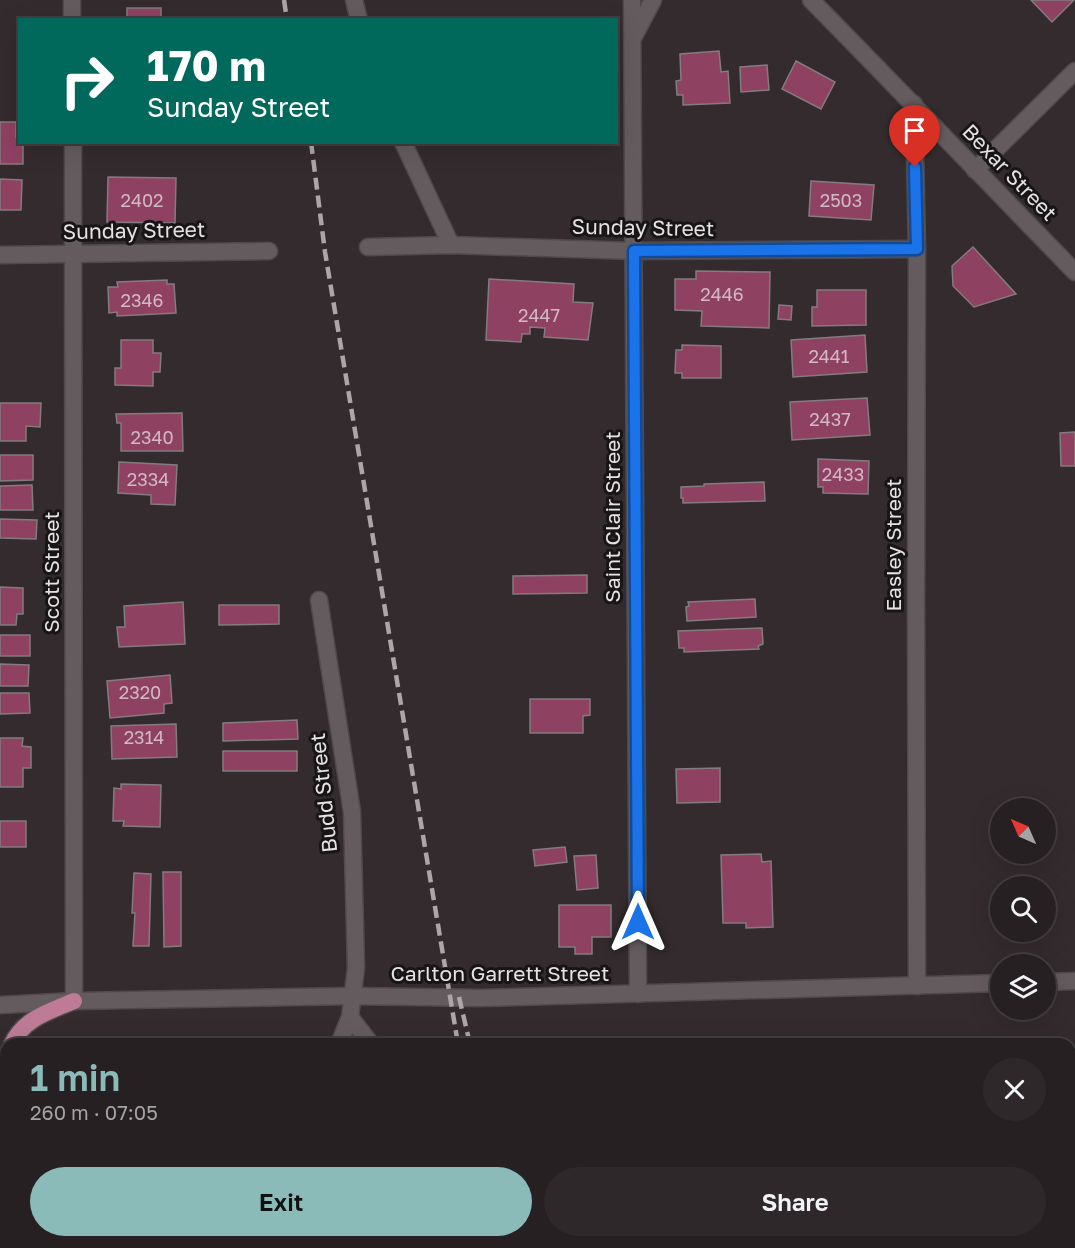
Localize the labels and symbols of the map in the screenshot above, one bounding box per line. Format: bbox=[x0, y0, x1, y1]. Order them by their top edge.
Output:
pin bbox=[889, 105, 940, 167]
street label: Bexar Street bbox=[957, 118, 1063, 226]
house number: 2402 bbox=[120, 189, 164, 211]
house number: 2503 bbox=[820, 189, 862, 211]
street label: Sunday Street bbox=[571, 213, 715, 241]
street label: Sunday Street bbox=[62, 216, 206, 244]
house number: 2446 bbox=[700, 283, 744, 305]
house number: 2346 bbox=[121, 289, 163, 311]
house number: 2447 bbox=[518, 304, 560, 326]
house number: 2441 bbox=[808, 345, 850, 367]
house number: 2437 bbox=[809, 408, 851, 430]
house number: 2340 bbox=[130, 426, 174, 448]
street label: Saint Clair Street bbox=[599, 431, 625, 603]
house number: 2433 bbox=[822, 463, 864, 485]
house number: 2334 bbox=[127, 468, 169, 490]
street label: Easley Street bbox=[880, 478, 906, 612]
street label: Scott Street bbox=[38, 511, 64, 633]
house number: 2320 bbox=[119, 681, 161, 703]
house number: 2314 bbox=[124, 726, 164, 748]
street label: Budd Street bbox=[304, 732, 342, 854]
north arrow bbox=[990, 798, 1056, 864]
position arrow bbox=[606, 890, 670, 954]
street label: Carlton Garrett Street bbox=[391, 960, 609, 986]

